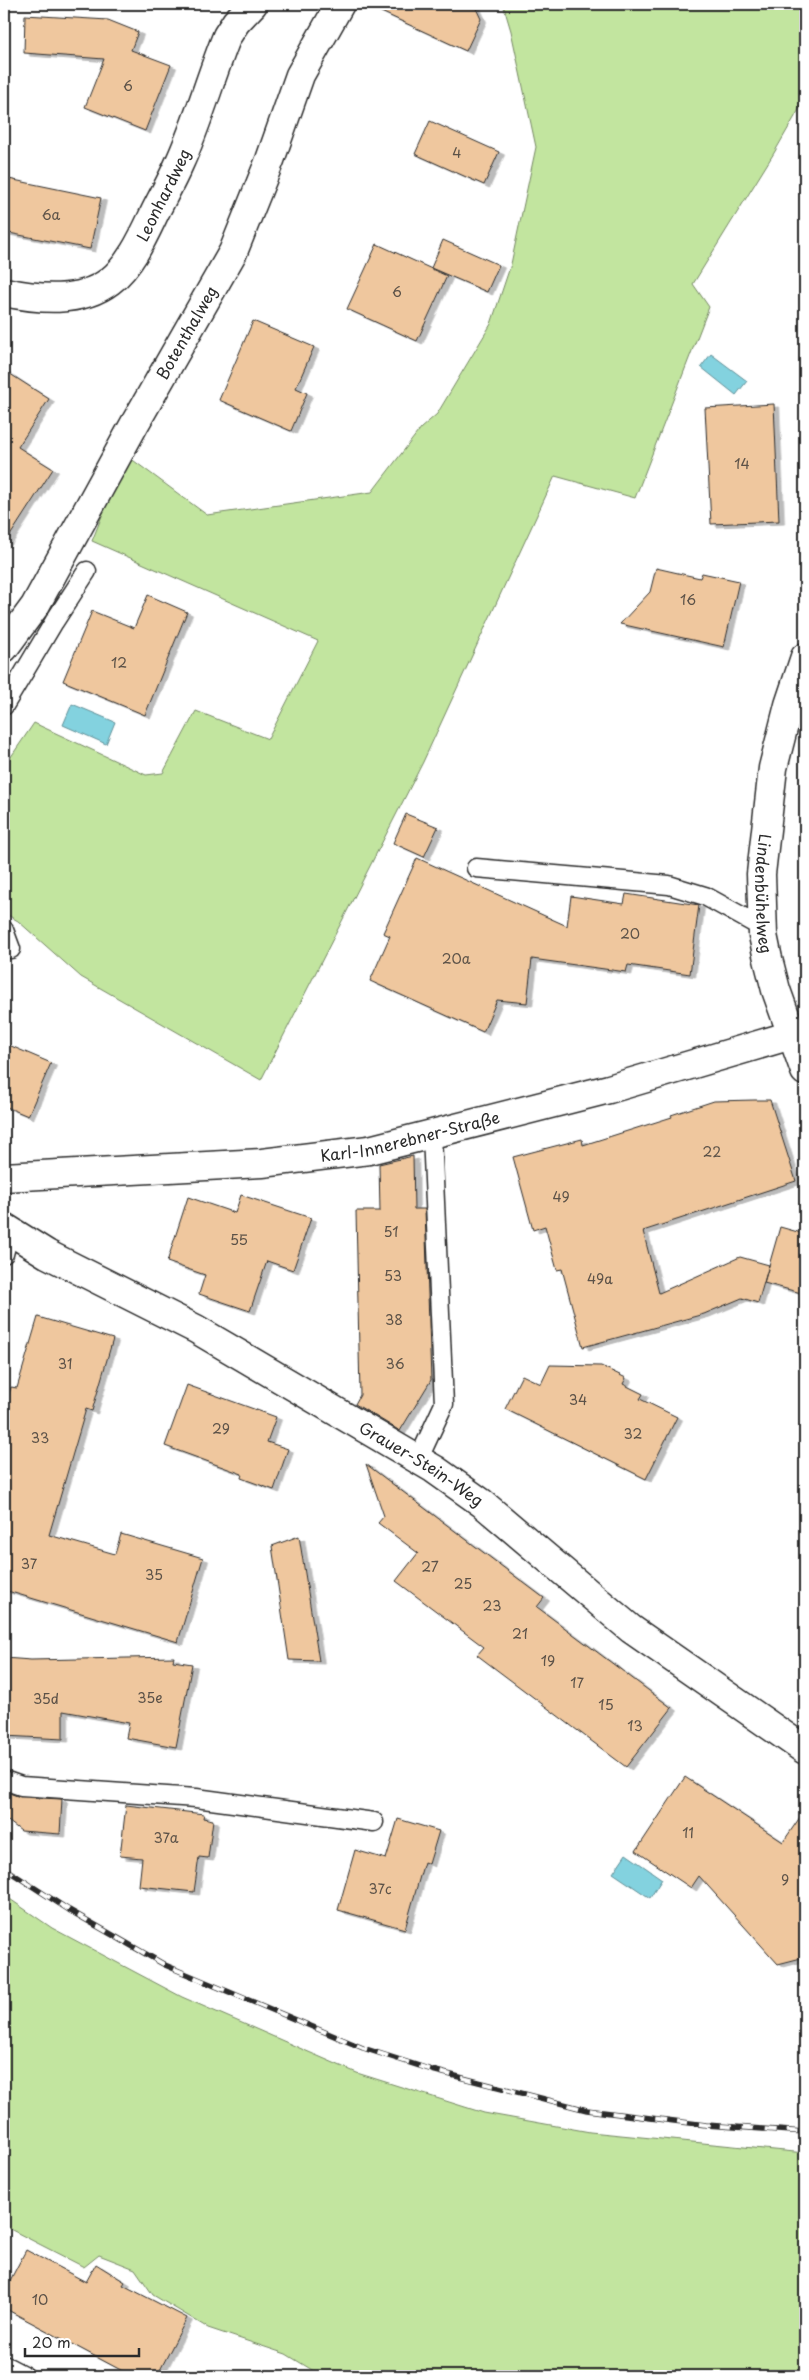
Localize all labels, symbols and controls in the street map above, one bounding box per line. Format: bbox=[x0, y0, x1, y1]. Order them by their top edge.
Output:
house number: 6 bbox=[123, 75, 133, 96]
house number: 4 bbox=[452, 142, 462, 163]
street label: Leonhardweg bbox=[130, 144, 195, 245]
house number: 6a bbox=[42, 204, 61, 225]
street label: Botenthalweg bbox=[150, 281, 222, 383]
house number: 6 bbox=[392, 281, 402, 302]
house number: 14 bbox=[734, 453, 750, 474]
house number: 16 bbox=[680, 589, 696, 610]
house number: 12 bbox=[111, 652, 127, 673]
street label: Lindenbühelweg bbox=[750, 833, 780, 956]
house number: 20 bbox=[620, 923, 640, 944]
house number: 20a bbox=[442, 948, 471, 969]
street label: Karl-Innerebner-Straße bbox=[319, 1104, 502, 1167]
house number: 22 bbox=[703, 1141, 721, 1162]
house number: 49 bbox=[552, 1186, 570, 1207]
house number: 51 bbox=[384, 1221, 398, 1242]
house number: 55 bbox=[230, 1229, 248, 1250]
house number: 53 bbox=[384, 1265, 402, 1286]
house number: 49a bbox=[587, 1268, 613, 1289]
house number: 38 bbox=[385, 1309, 403, 1330]
house number: 31 bbox=[58, 1353, 72, 1374]
house number: 36 bbox=[385, 1353, 405, 1374]
house number: 34 bbox=[569, 1389, 587, 1410]
street label: Grauer-Stein-Weg bbox=[355, 1415, 489, 1511]
house number: 29 bbox=[212, 1418, 230, 1439]
house number: 32 bbox=[624, 1423, 642, 1444]
house number: 33 bbox=[31, 1427, 49, 1448]
house number: 37 bbox=[21, 1553, 38, 1574]
house number: 27 bbox=[421, 1556, 439, 1577]
house number: 35 bbox=[145, 1564, 163, 1585]
house number: 25 bbox=[454, 1573, 472, 1594]
house number: 23 bbox=[483, 1595, 501, 1616]
house number: 21 bbox=[512, 1623, 528, 1644]
house number: 19 bbox=[541, 1650, 555, 1671]
house number: 17 bbox=[570, 1672, 584, 1693]
house number: 35e bbox=[137, 1687, 163, 1708]
house number: 35d bbox=[33, 1688, 59, 1709]
house number: 15 bbox=[598, 1694, 614, 1715]
house number: 13 bbox=[627, 1715, 643, 1736]
house number: 11 bbox=[682, 1822, 694, 1843]
house number: 37a bbox=[153, 1827, 179, 1848]
house number: 9 bbox=[781, 1869, 789, 1890]
house number: 37c bbox=[368, 1878, 392, 1899]
house number: 10 bbox=[32, 2289, 48, 2310]
scale bar bbox=[25, 2325, 139, 2357]
text: 20 m bbox=[32, 2330, 71, 2353]

